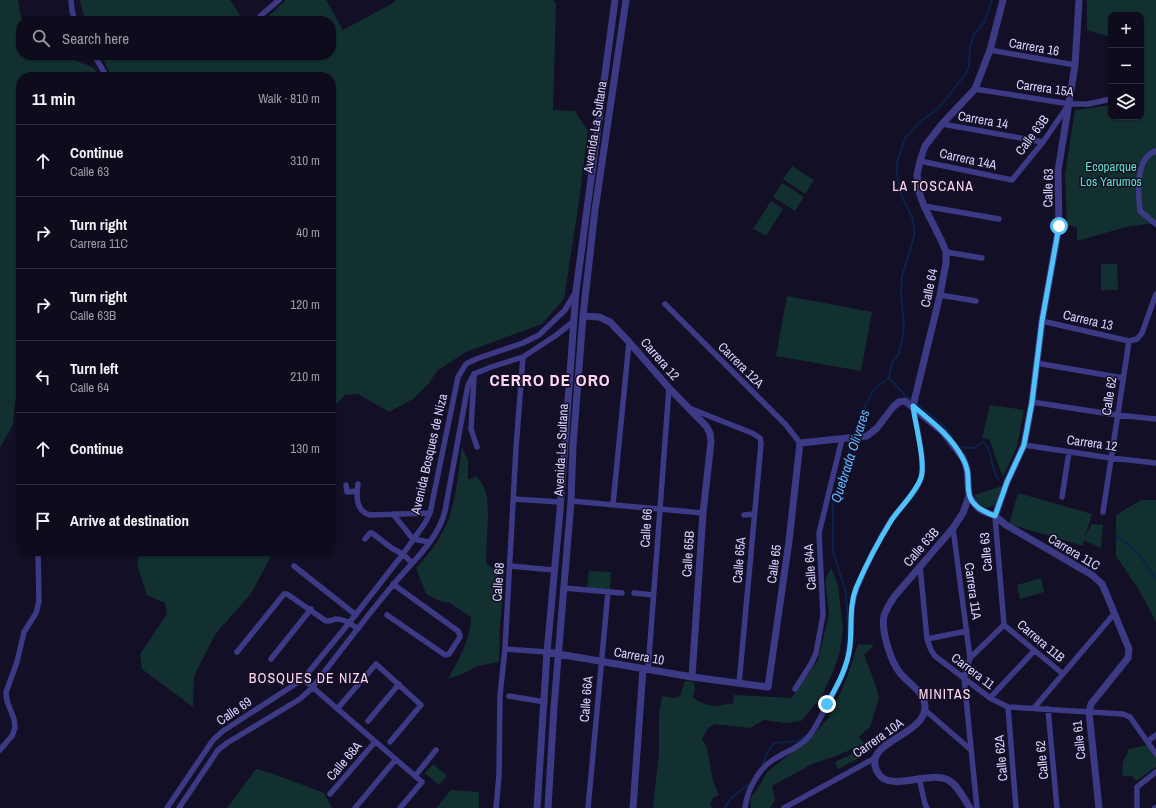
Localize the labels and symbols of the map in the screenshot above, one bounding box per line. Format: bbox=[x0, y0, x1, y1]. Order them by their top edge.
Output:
street label: Carrera 16 bbox=[1007, 34, 1061, 60]
street label: Carrera 15A bbox=[1015, 76, 1076, 101]
street label: Avenida La Sultana bbox=[579, 80, 611, 175]
street label: Carrera 14 bbox=[956, 107, 1010, 133]
street label: Calle 63B bbox=[1011, 111, 1053, 159]
street label: Carrera 14A bbox=[938, 145, 999, 174]
park label: Ecoparque Los Yarumos bbox=[1080, 158, 1142, 190]
street label: Calle 63 bbox=[1039, 168, 1057, 208]
district label: LA TOSCANA bbox=[892, 177, 974, 195]
route start bbox=[1050, 217, 1068, 235]
street label: Calle 64 bbox=[917, 267, 941, 309]
street label: Carrera 13 bbox=[1061, 306, 1115, 334]
street label: Carrera 12 bbox=[637, 334, 683, 384]
street label: Carrera 12A bbox=[714, 338, 768, 392]
district label: CERRO DE ORO bbox=[489, 368, 611, 391]
street label: Calle 62 bbox=[1098, 375, 1120, 417]
street label: Avenida Bosques de Niza bbox=[407, 392, 451, 517]
street label: Avenida La Sultana bbox=[550, 403, 572, 498]
water label: Quebrada Olivares bbox=[826, 407, 874, 505]
street label: Carrera 12 bbox=[1066, 431, 1118, 455]
street label: Calle 66 bbox=[636, 508, 656, 548]
street label: Calle 63B bbox=[899, 524, 943, 570]
street label: Calle 65B bbox=[678, 530, 698, 578]
street label: Carrera 11C bbox=[1045, 530, 1103, 574]
street label: Calle 63 bbox=[976, 532, 996, 572]
street label: Calle 65A bbox=[729, 535, 750, 584]
street label: Calle 64A bbox=[800, 542, 820, 591]
street label: Calle 65 bbox=[763, 543, 785, 585]
street label: Carrera 11A bbox=[961, 561, 986, 621]
street label: Calle 68 bbox=[488, 562, 508, 602]
street label: Carrera 11B bbox=[1014, 616, 1068, 666]
street label: Carrera 10 bbox=[612, 643, 666, 669]
street label: Carrera 11 bbox=[948, 649, 998, 693]
district label: BOSQUES DE NIZA bbox=[249, 669, 369, 687]
street label: Calle 66A bbox=[576, 674, 597, 723]
district label: MINITAS bbox=[919, 685, 971, 703]
street label: Calle 69 bbox=[213, 693, 255, 729]
route end bbox=[818, 695, 836, 713]
street label: Carrera 10A bbox=[849, 714, 907, 762]
street label: Calle 61 bbox=[1068, 720, 1089, 760]
street label: Calle 62A bbox=[990, 733, 1011, 782]
street label: Calle 68A bbox=[323, 737, 366, 784]
street label: Calle 62 bbox=[1032, 740, 1052, 780]

